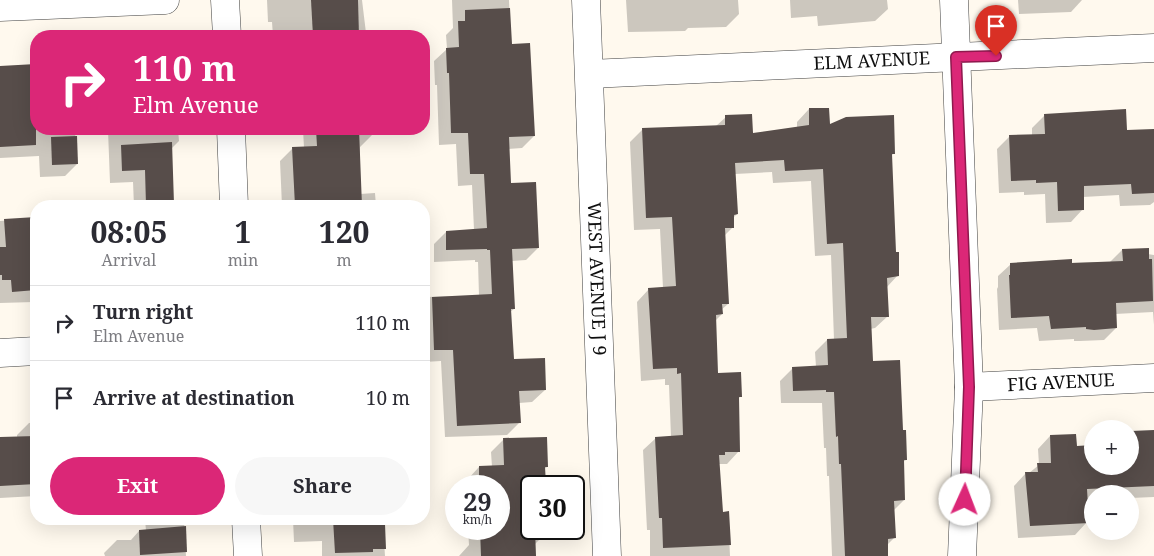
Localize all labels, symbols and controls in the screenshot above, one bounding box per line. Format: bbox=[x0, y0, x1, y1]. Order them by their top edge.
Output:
pin bbox=[975, 5, 1017, 56]
icon: arrive bbox=[982, 12, 1010, 40]
text: 110 m bbox=[133, 44, 236, 91]
street label: ELM AVENUE bbox=[813, 45, 930, 75]
icon: right bbox=[50, 50, 115, 115]
text: Elm Avenue bbox=[133, 89, 259, 119]
street label: WEST AVENUE J 9 bbox=[583, 202, 612, 356]
text: 08:05 bbox=[90, 211, 167, 252]
text: 1 bbox=[235, 211, 251, 252]
text: 120 bbox=[319, 211, 370, 252]
text: Arrival bbox=[102, 249, 156, 271]
text: min bbox=[228, 249, 258, 271]
text: m bbox=[337, 249, 352, 271]
text: Turn right bbox=[93, 299, 193, 325]
icon: right bbox=[50, 309, 78, 337]
text: 110 m bbox=[355, 310, 410, 336]
text: Elm Avenue bbox=[93, 325, 184, 347]
street label: FIG AVENUE bbox=[1007, 367, 1115, 396]
icon: arrive bbox=[50, 384, 78, 412]
text: Arrive at destination bbox=[93, 385, 295, 411]
text: 10 m bbox=[366, 385, 410, 411]
map controls bbox=[1084, 420, 1139, 540]
button: + bbox=[1084, 420, 1139, 475]
button: Exit bbox=[50, 457, 225, 515]
button: Share bbox=[235, 457, 410, 515]
position arrow bbox=[938, 473, 990, 525]
speed limit sign: 30 bbox=[520, 475, 585, 540]
text: 29 bbox=[463, 484, 492, 518]
button: − bbox=[1084, 485, 1139, 540]
text: km/h bbox=[463, 511, 492, 528]

